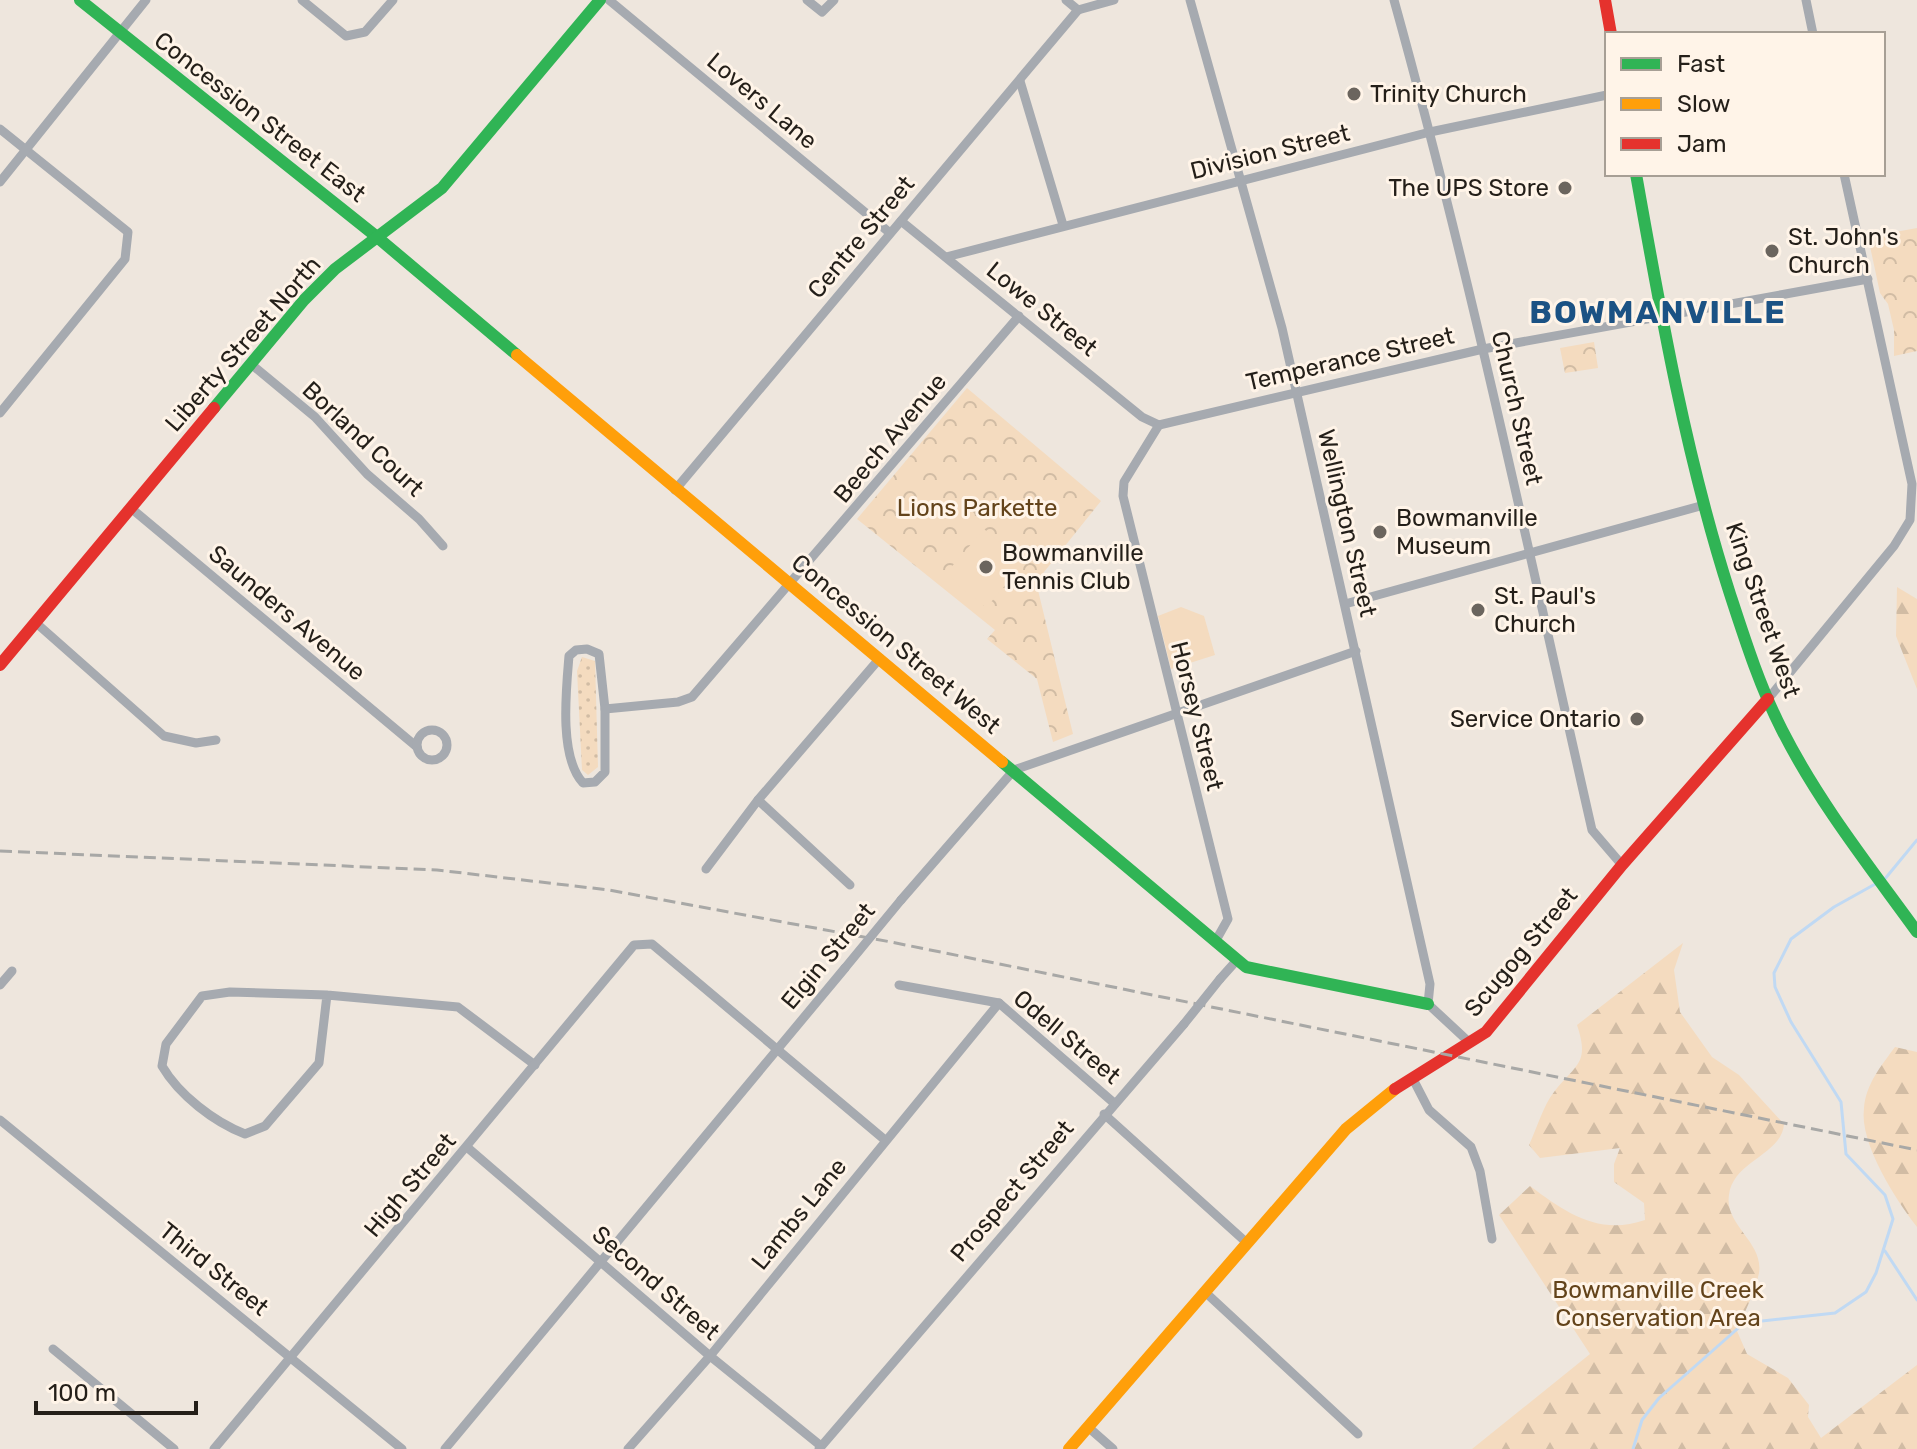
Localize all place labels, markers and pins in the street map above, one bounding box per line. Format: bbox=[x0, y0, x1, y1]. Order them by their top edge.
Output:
place label: Trinity Church bbox=[1370, 80, 1527, 108]
marker: Trinity Church bbox=[1345, 85, 1363, 103]
place label: The UPS Store bbox=[1388, 174, 1549, 202]
marker: The UPS Store bbox=[1556, 179, 1574, 197]
place label: St. John's Church bbox=[1788, 223, 1899, 279]
marker: St. John's Church bbox=[1763, 242, 1781, 260]
place label: Bowmanville Museum bbox=[1396, 504, 1538, 560]
marker: Bowmanville Museum bbox=[1371, 523, 1389, 541]
place label: Bowmanville Tennis Club bbox=[1002, 539, 1144, 595]
marker: Bowmanville Tennis Club bbox=[977, 558, 995, 576]
place label: St. Paul's Church bbox=[1494, 582, 1596, 638]
marker: St. Paul's Church bbox=[1469, 601, 1487, 619]
place label: Service Ontario bbox=[1450, 705, 1621, 733]
marker: Service Ontario bbox=[1628, 710, 1646, 728]

